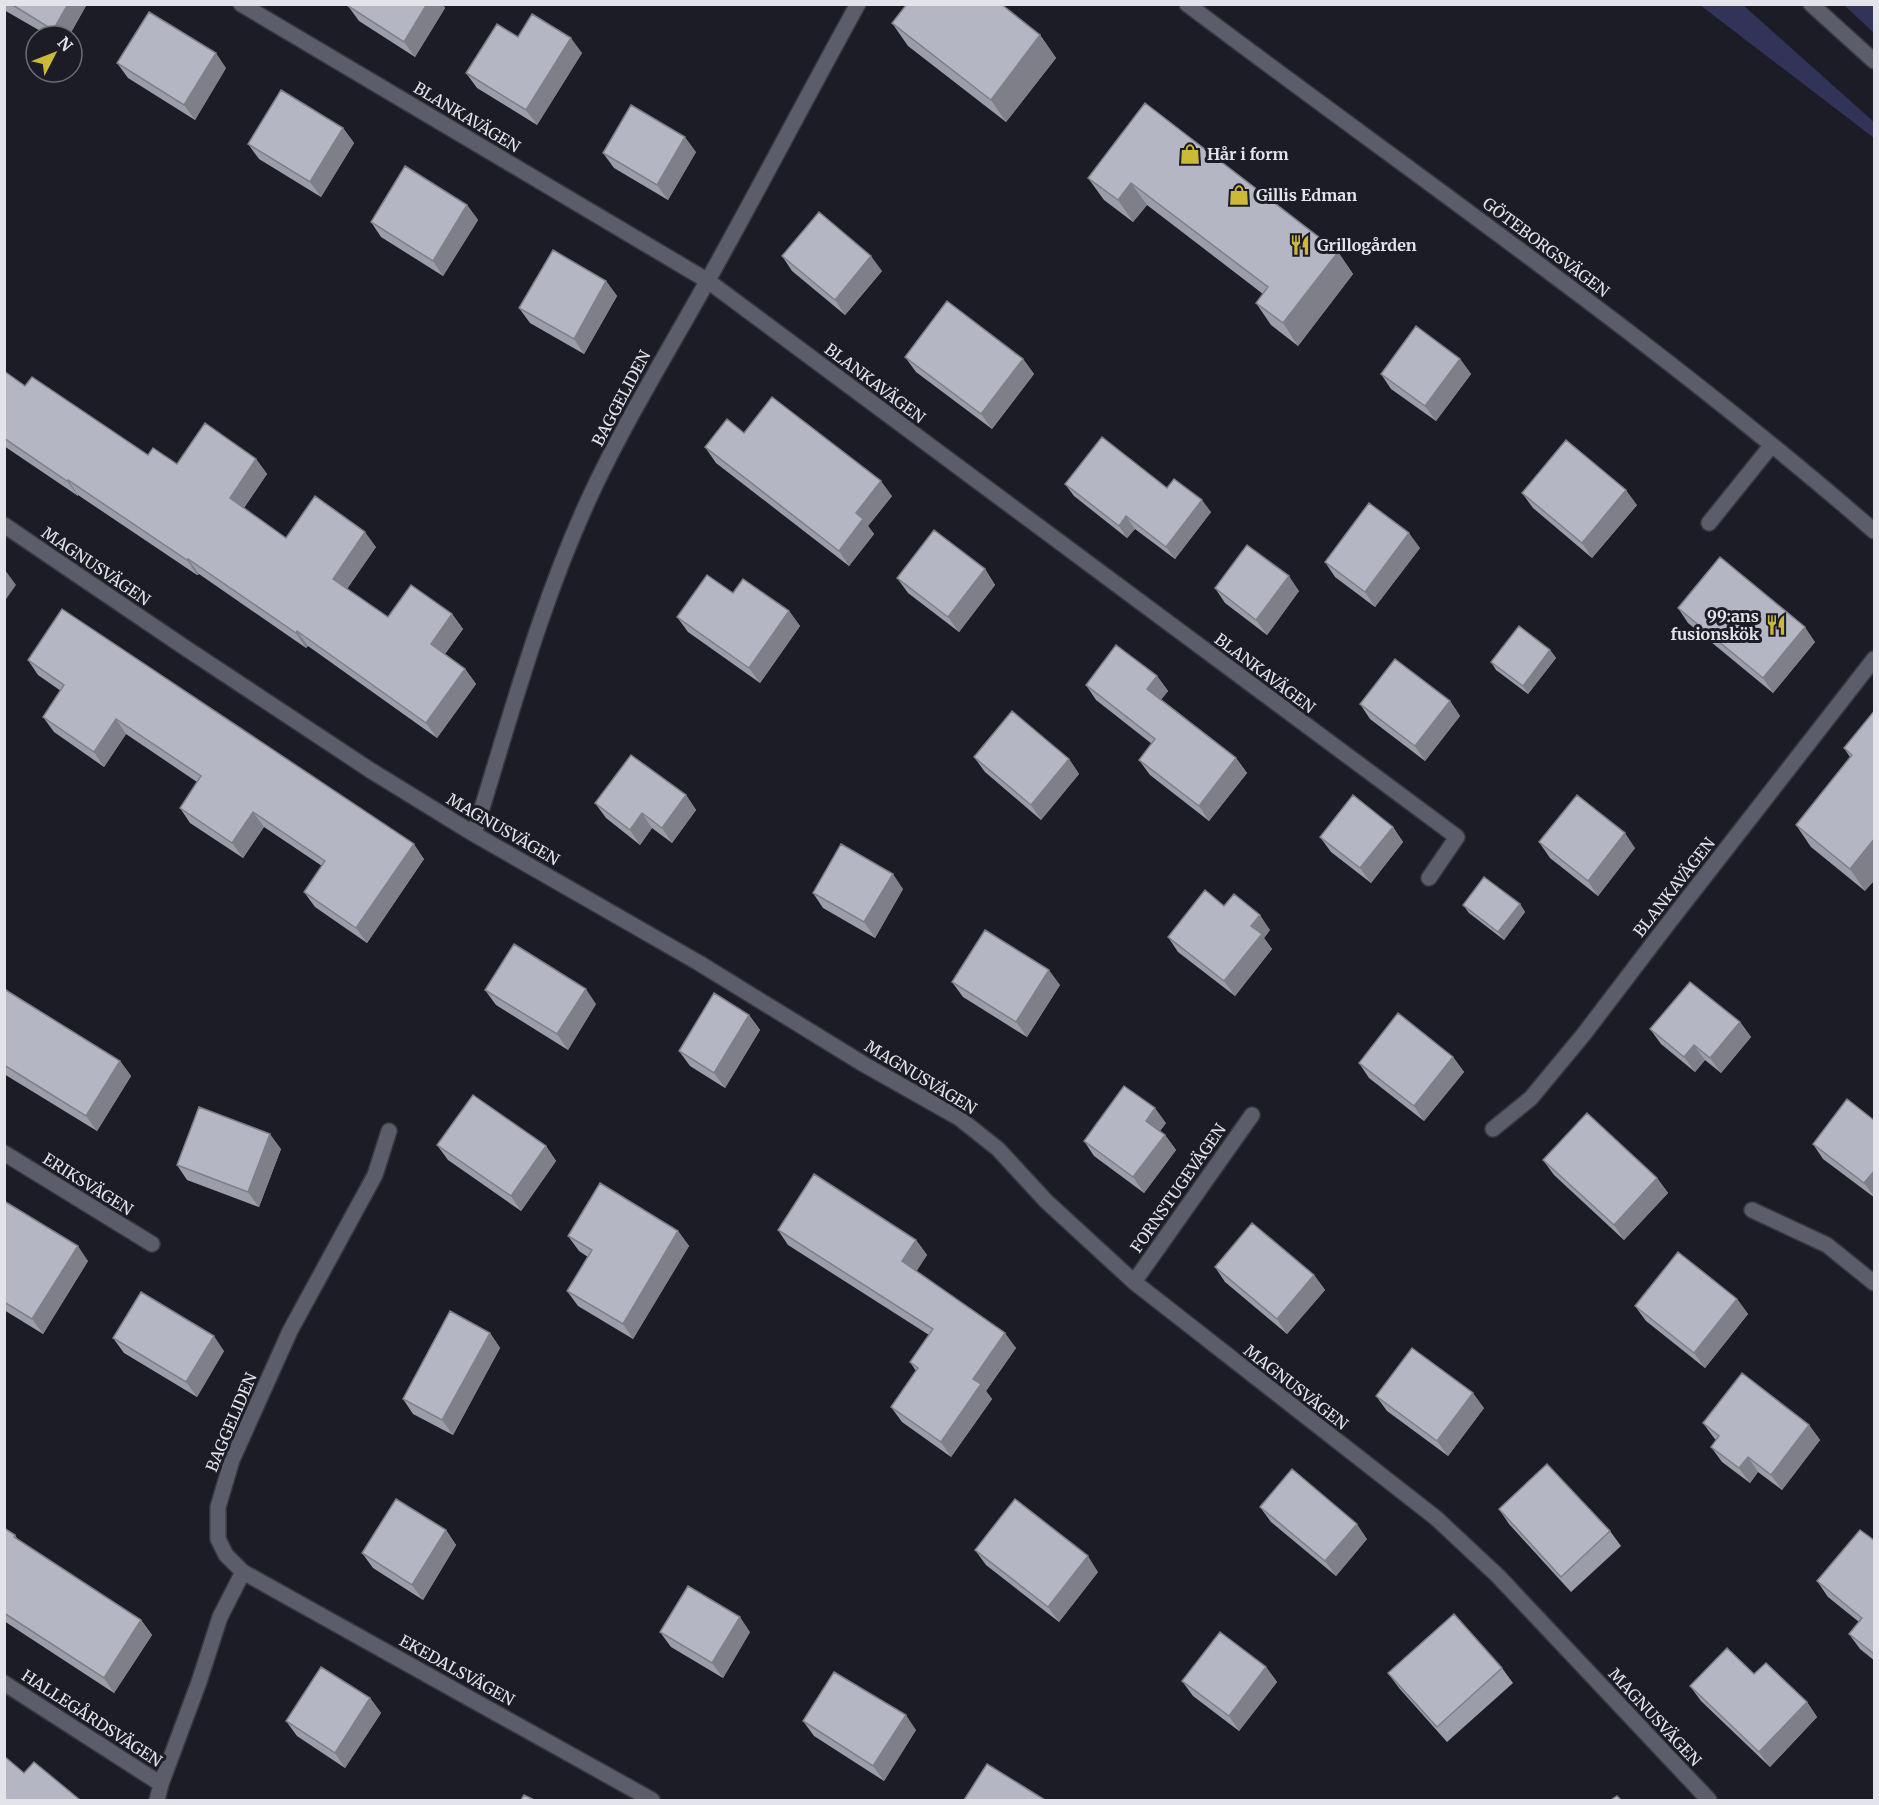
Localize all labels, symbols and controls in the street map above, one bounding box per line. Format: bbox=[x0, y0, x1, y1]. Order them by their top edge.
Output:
north arrow bbox=[24, 24, 84, 84]
text: N bbox=[53, 33, 77, 56]
street label: BLANKAVÄGEN bbox=[410, 77, 524, 157]
shop icon: Hår i form bbox=[1178, 142, 1202, 166]
place label: Hår i form bbox=[1207, 144, 1289, 164]
shop icon: Gillis Edman bbox=[1227, 183, 1251, 207]
place label: Gillis Edman bbox=[1256, 185, 1357, 205]
street label: GÖTEBORGSVÄGEN bbox=[1479, 193, 1614, 301]
restaurant icon: Grillogården bbox=[1288, 233, 1312, 257]
place label: Grillogården bbox=[1317, 235, 1417, 255]
street label: BLANKAVÄGEN bbox=[821, 339, 930, 428]
street label: BAGGELIDEN bbox=[587, 346, 655, 449]
street label: MAGNUSVÄGEN bbox=[38, 522, 155, 610]
place label: 99:ans fusionskök bbox=[1671, 606, 1760, 644]
restaurant icon: 99:ans fusionskök bbox=[1764, 613, 1788, 637]
street label: BLANKAVÄGEN bbox=[1211, 629, 1320, 718]
street label: MAGNUSVÄGEN bbox=[443, 789, 563, 870]
street label: BLANKAVÄGEN bbox=[1629, 833, 1719, 941]
street label: MAGNUSVÄGEN bbox=[862, 1036, 981, 1119]
street label: FORNSTUGEVÄGEN bbox=[1126, 1119, 1230, 1256]
street label: ERIKSVÄGEN bbox=[39, 1148, 137, 1220]
street label: MAGNUSVÄGEN bbox=[1240, 1340, 1353, 1434]
street label: BAGGELIDEN bbox=[201, 1369, 261, 1474]
street label: EKEDALSVÄGEN bbox=[396, 1630, 519, 1710]
street label: HALLEGÅRDSVÄGEN bbox=[18, 1664, 167, 1771]
street label: MAGNUSVÄGEN bbox=[1604, 1664, 1706, 1771]

